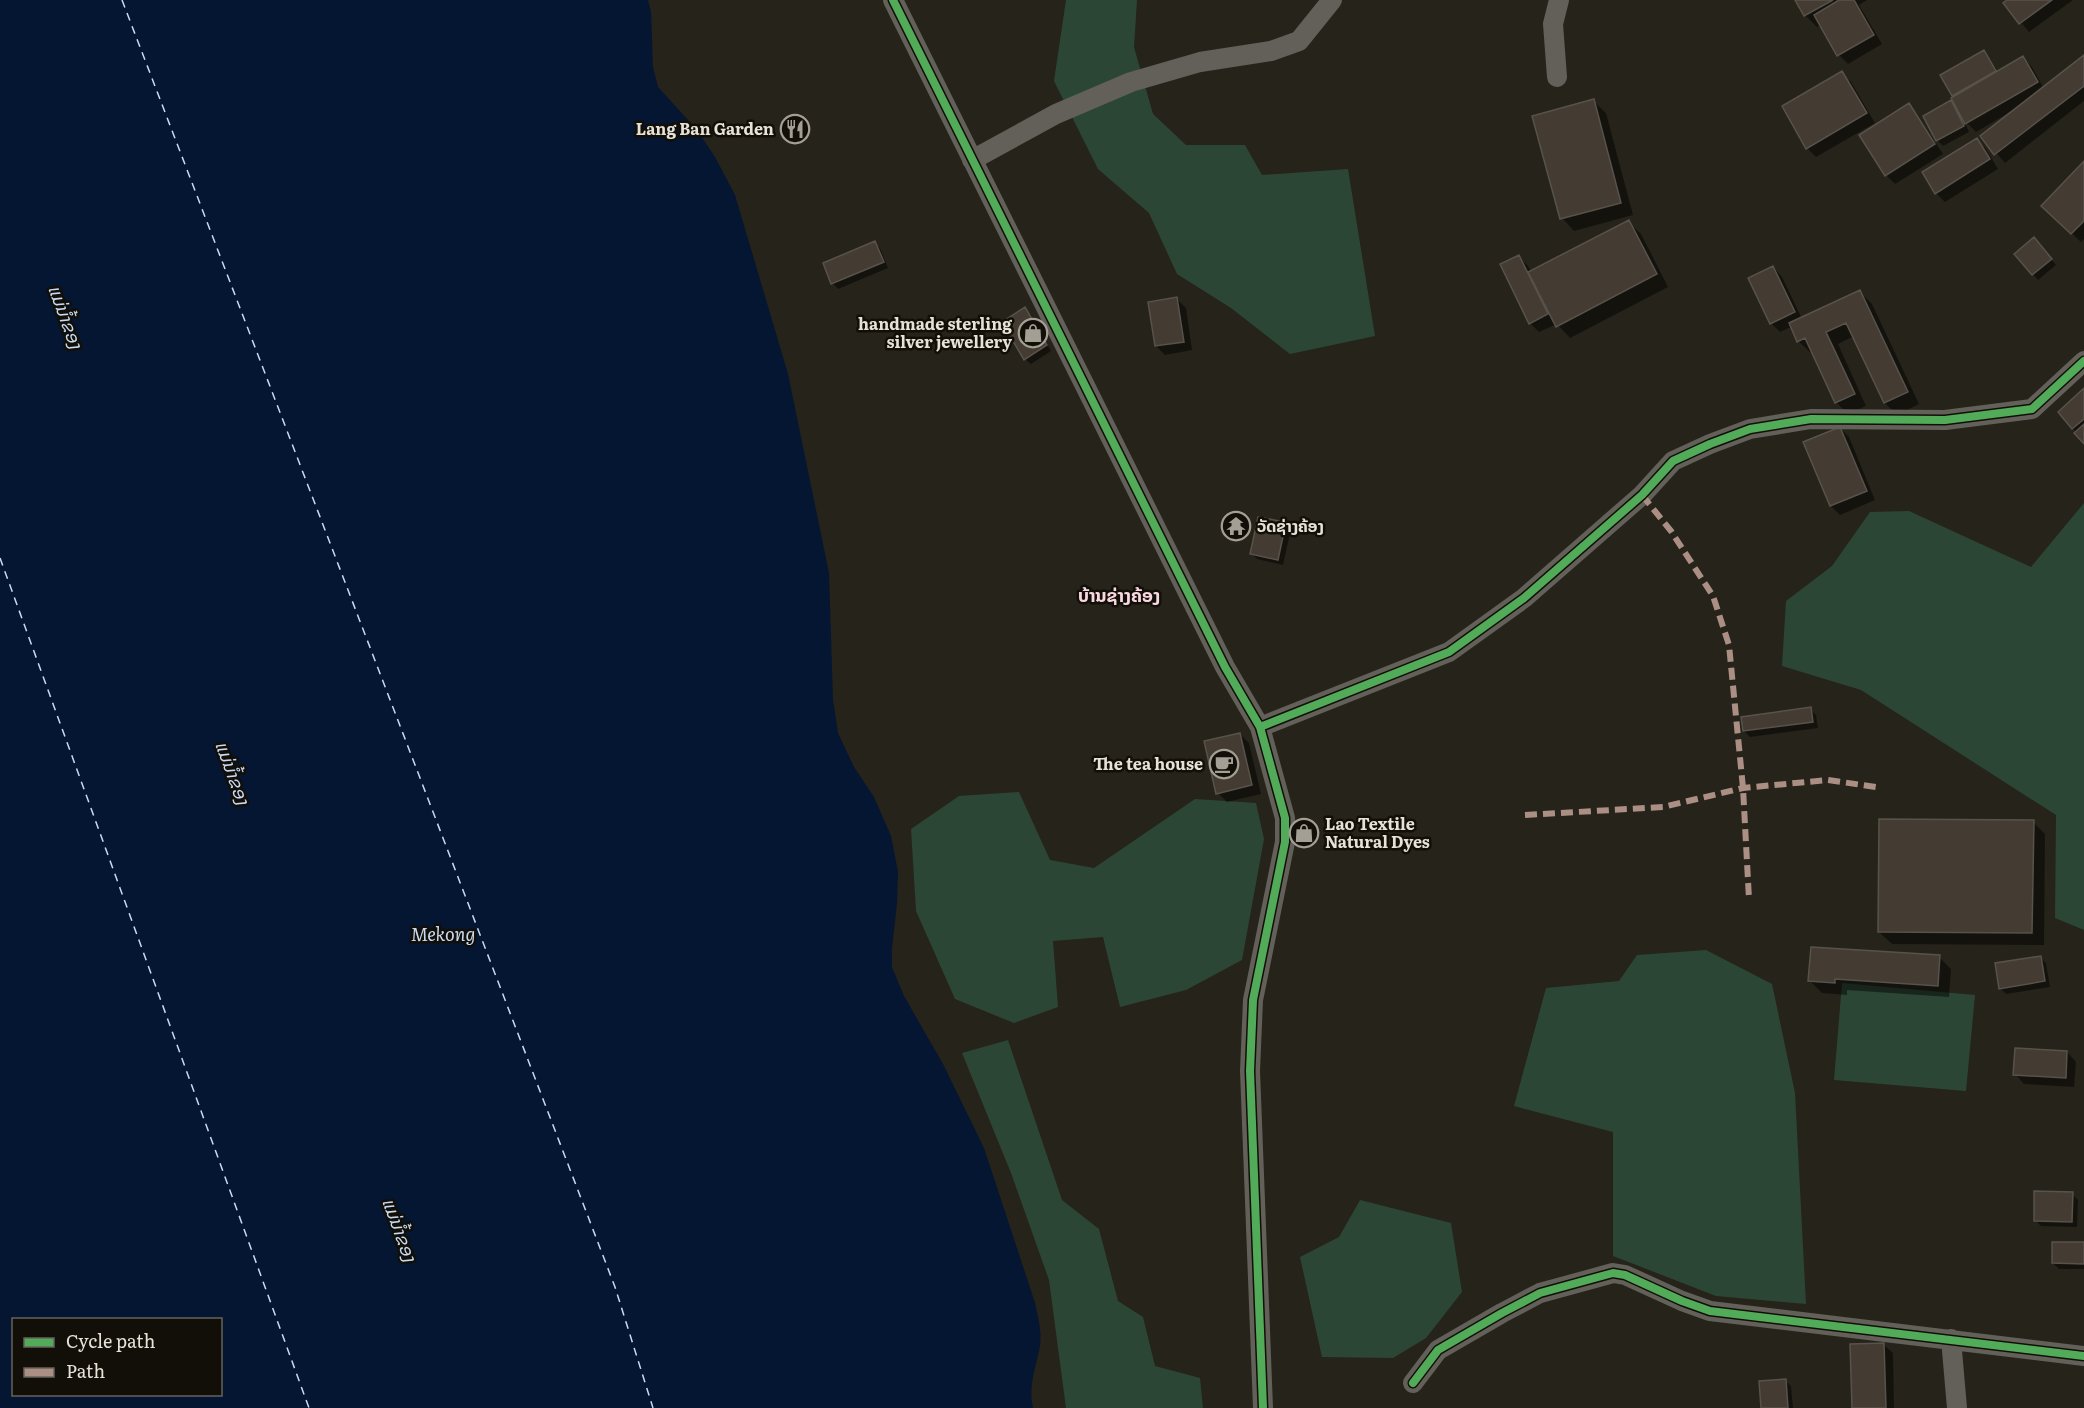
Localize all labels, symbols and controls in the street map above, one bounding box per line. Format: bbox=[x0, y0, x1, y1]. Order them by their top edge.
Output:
restaurant icon: Lang Ban Garden bbox=[779, 113, 811, 145]
place label: Lang Ban Garden bbox=[636, 116, 774, 140]
water label: ແມ່ນ້ຳຂອງ bbox=[42, 281, 91, 353]
place label: handmade sterling silver jewellery bbox=[858, 311, 1012, 353]
shop icon: handmade sterling silver jewellery bbox=[1017, 317, 1049, 349]
temple icon: ວັດຊ່າງຄ້ອງ bbox=[1220, 510, 1252, 542]
place label: ວັດຊ່າງຄ້ອງ bbox=[1257, 513, 1324, 537]
district label: ບ້ານຊ່າງຄ້ອງ bbox=[1078, 581, 1160, 608]
water label: ແມ່ນ້ຳຂອງ bbox=[209, 737, 258, 809]
cafe icon: The tea house bbox=[1208, 748, 1240, 780]
place label: The tea house bbox=[1093, 751, 1203, 775]
place label: Lao Textile Natural Dyes bbox=[1325, 811, 1430, 853]
shop icon: Lao Textile Natural Dyes bbox=[1288, 817, 1320, 849]
water label: Mekong bbox=[411, 920, 475, 947]
water label: ແມ່ນ້ຳຂອງ bbox=[376, 1194, 425, 1266]
legend bbox=[12, 1318, 222, 1396]
text: Cycle path bbox=[66, 1327, 155, 1354]
text: Path bbox=[66, 1357, 105, 1384]

